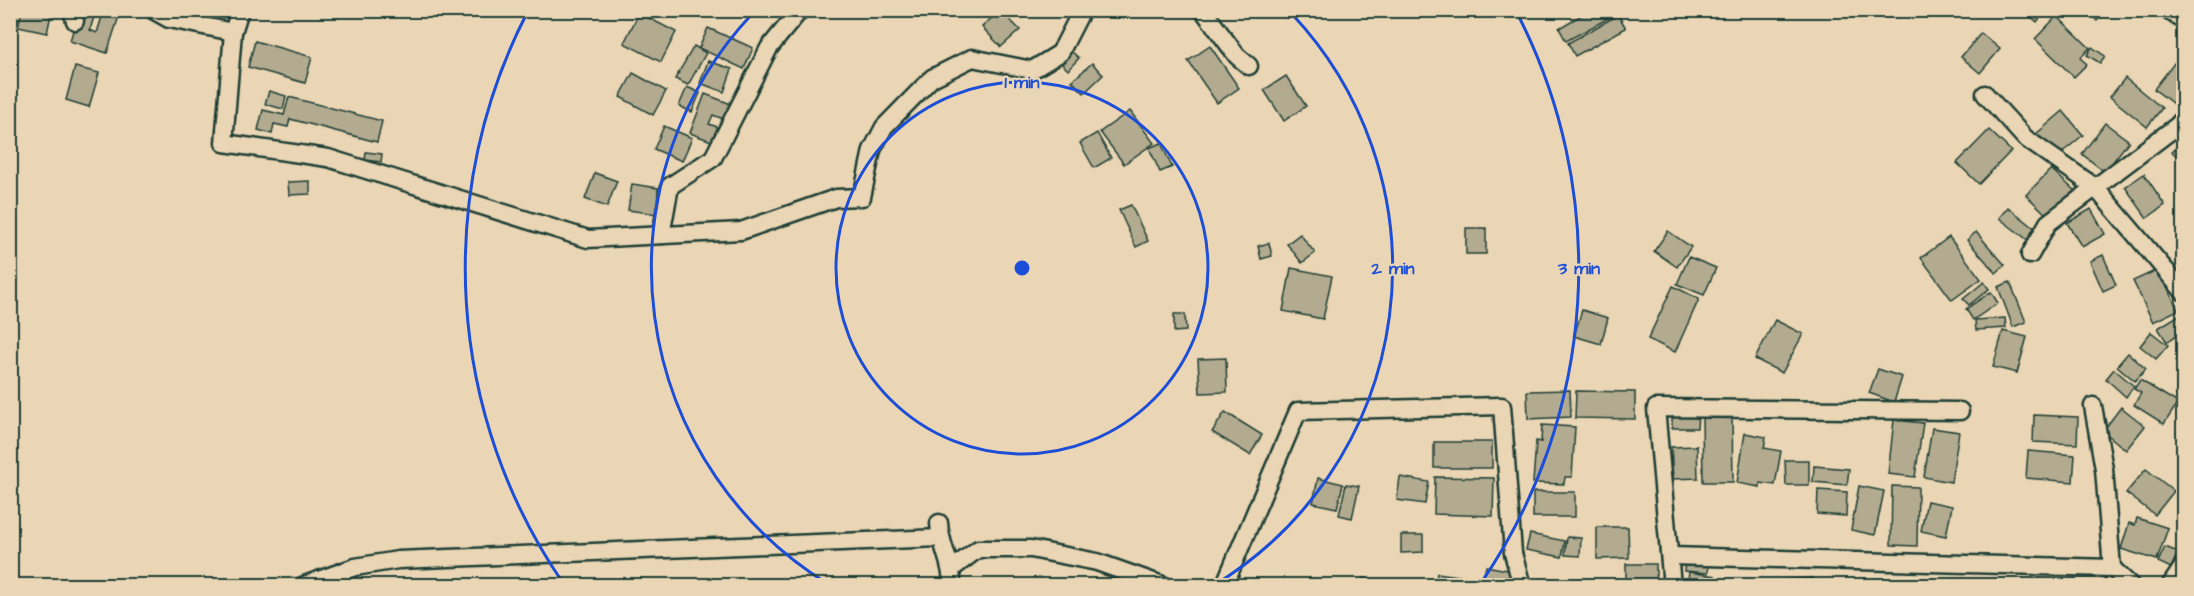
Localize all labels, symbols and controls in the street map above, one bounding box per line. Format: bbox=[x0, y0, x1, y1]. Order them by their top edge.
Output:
text: 1 min bbox=[1004, 70, 1040, 95]
text: 2 min bbox=[1370, 256, 1415, 281]
text: 3 min bbox=[1557, 256, 1600, 281]
centre of rings bbox=[1012, 258, 1032, 278]

